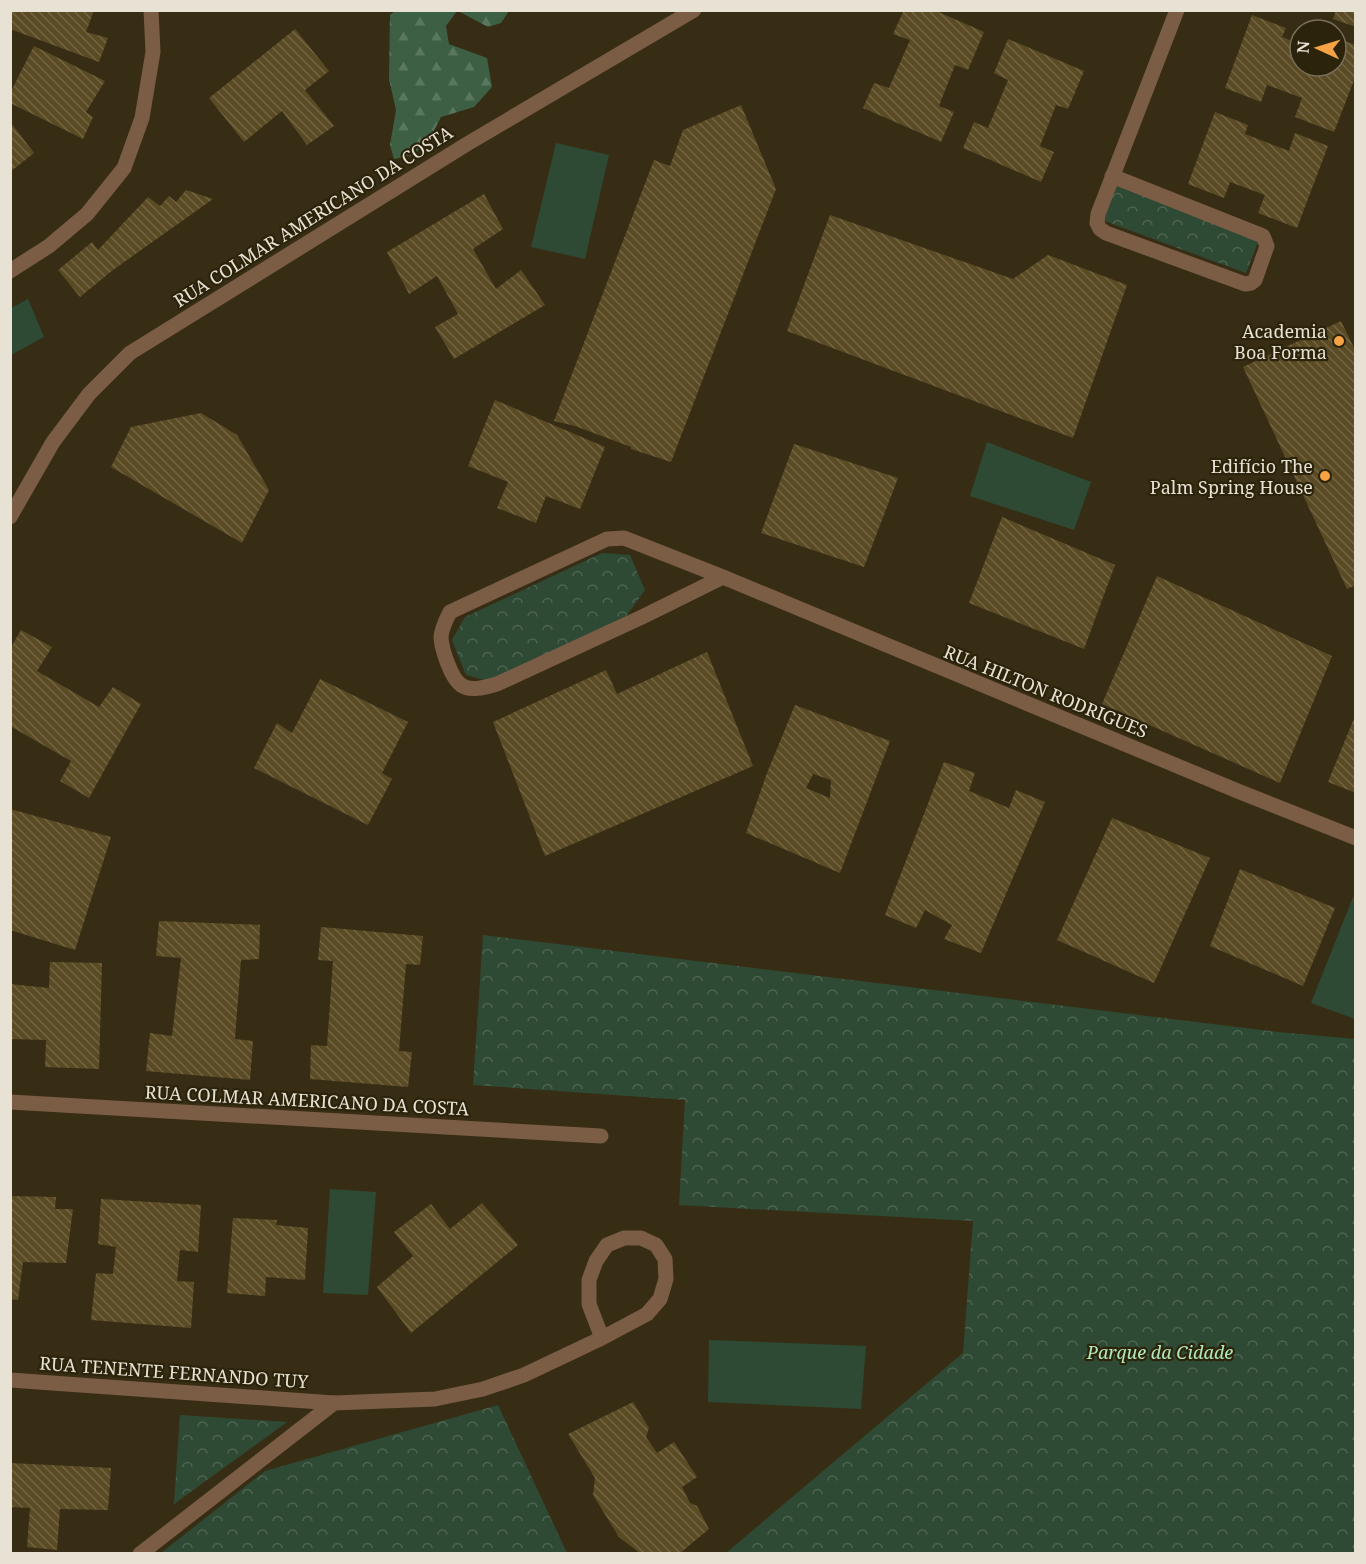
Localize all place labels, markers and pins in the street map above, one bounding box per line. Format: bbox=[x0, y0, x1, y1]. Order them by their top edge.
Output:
place label: Academia Boa Forma bbox=[1234, 319, 1327, 364]
marker: Academia Boa Forma bbox=[1332, 334, 1346, 348]
place label: Edifício The Palm Spring House bbox=[1150, 454, 1313, 499]
marker: Edifício The Palm Spring House bbox=[1318, 469, 1332, 483]

